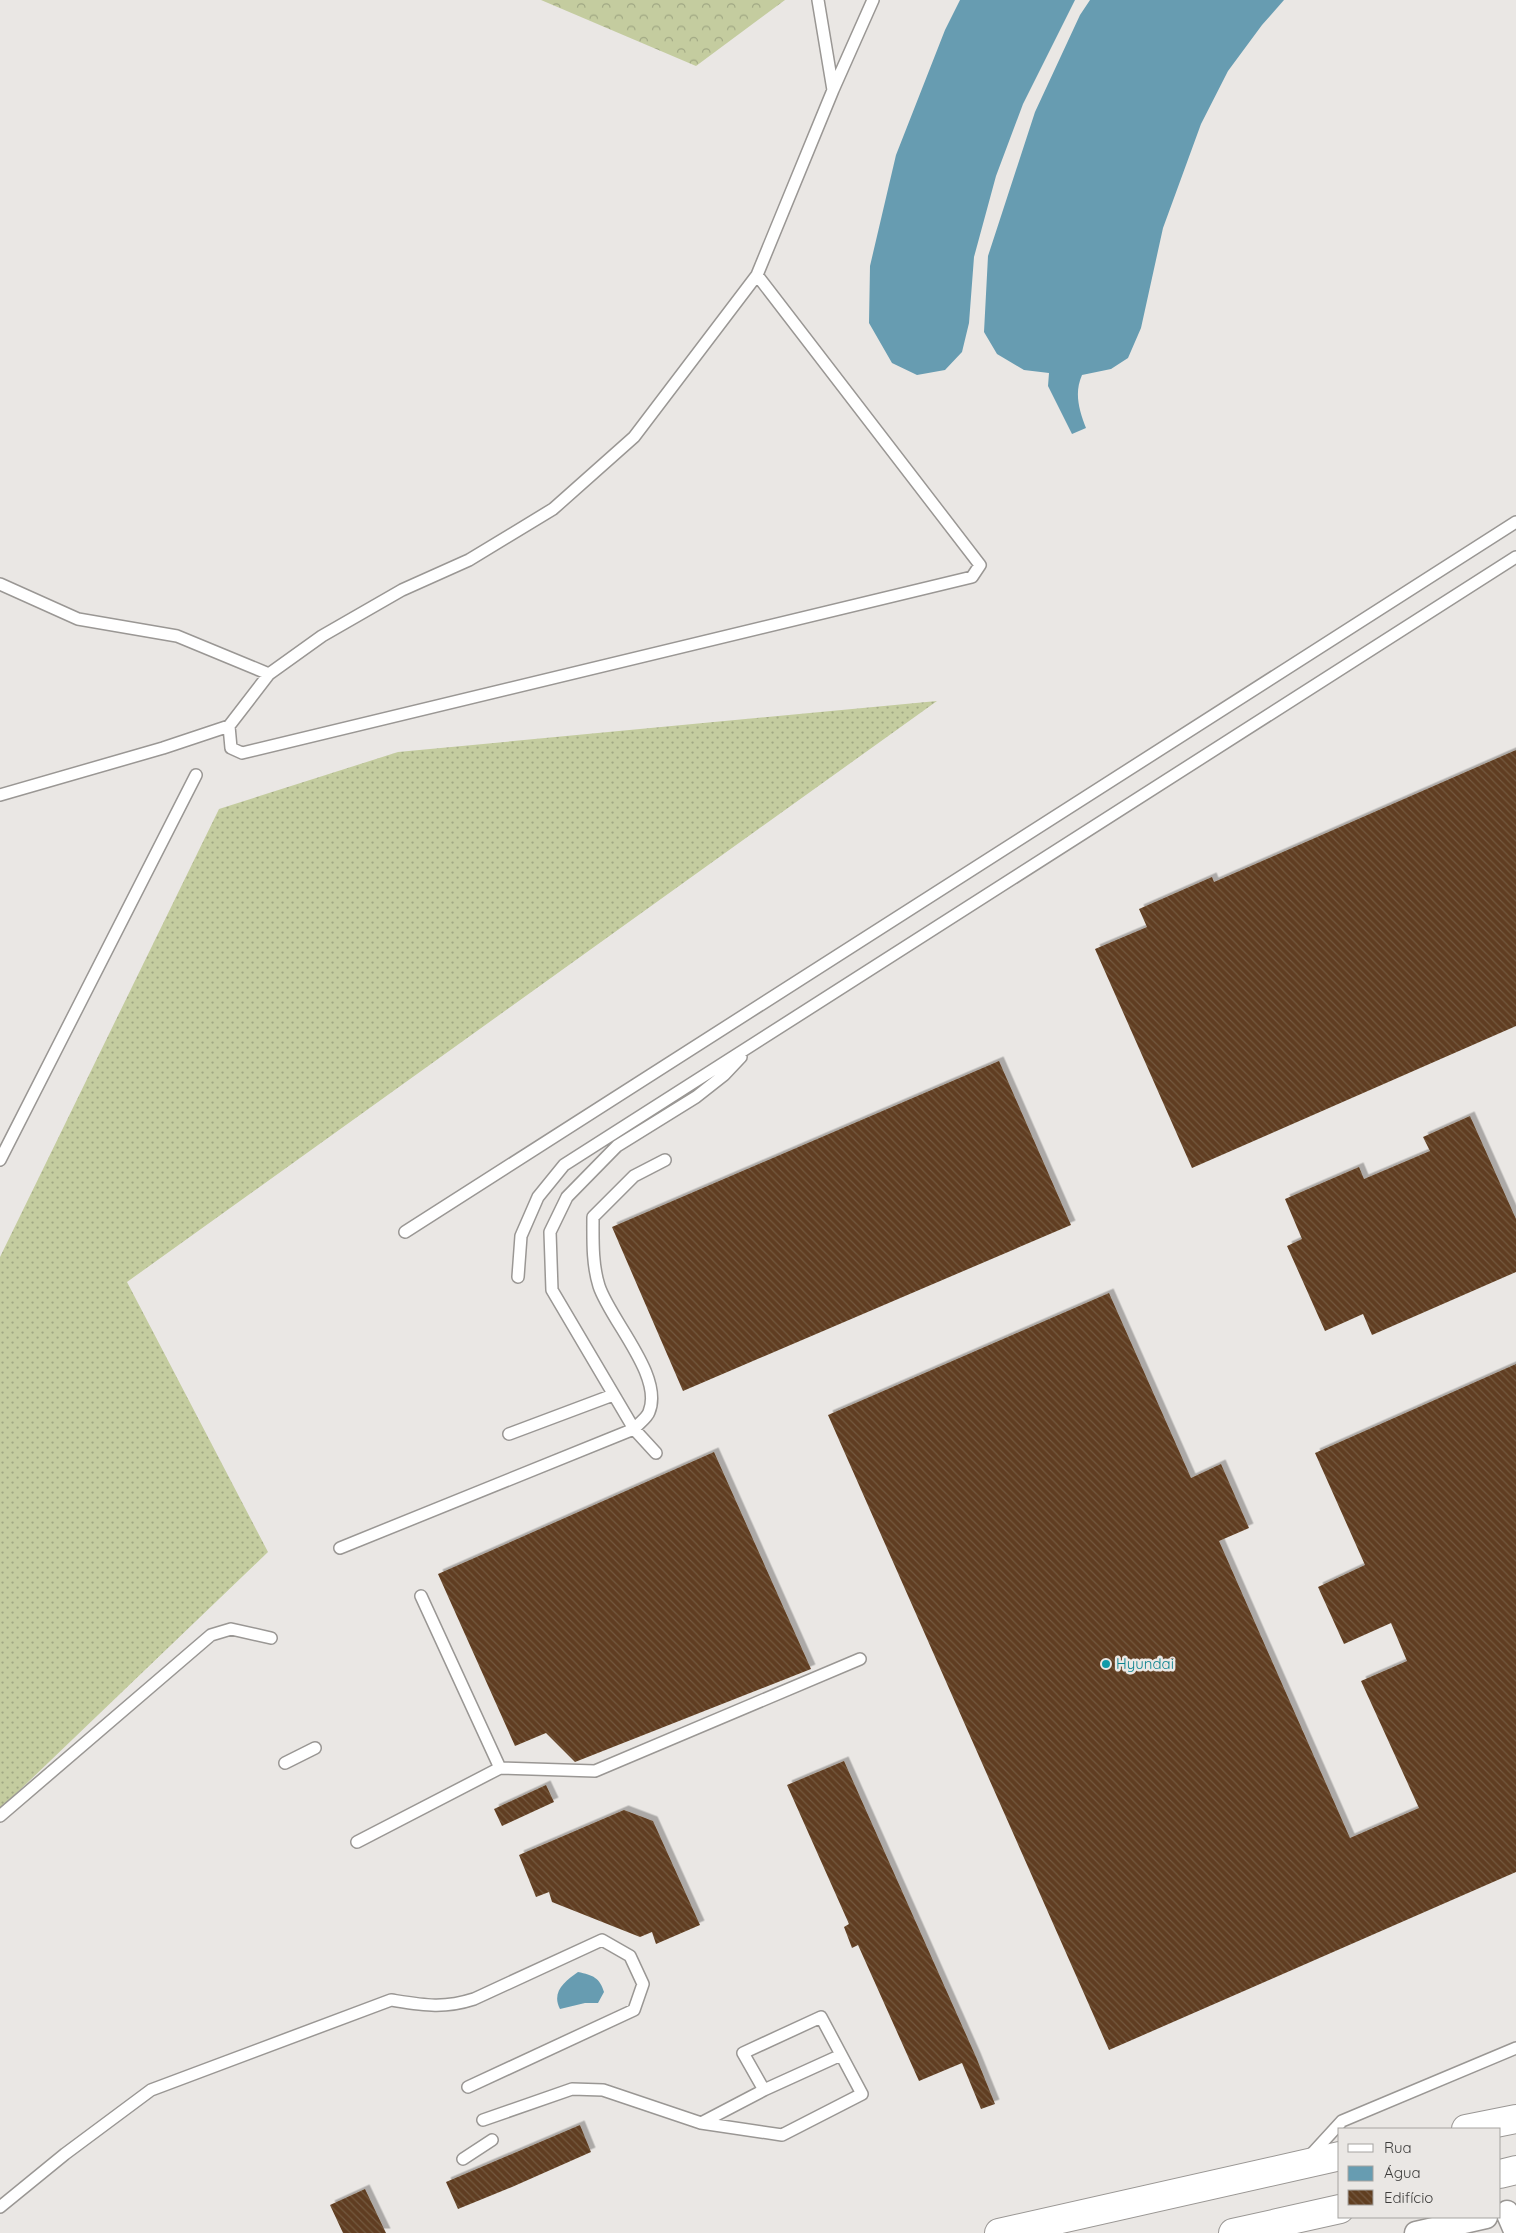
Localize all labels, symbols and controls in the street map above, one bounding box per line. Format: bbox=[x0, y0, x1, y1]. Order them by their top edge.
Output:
place label: Hyundai bbox=[1116, 1654, 1174, 1673]
marker: Hyundai bbox=[1100, 1658, 1112, 1670]
legend bbox=[1338, 2128, 1501, 2218]
text: Rua bbox=[1384, 2138, 1412, 2157]
text: Água bbox=[1384, 2163, 1421, 2182]
text: Edifício bbox=[1384, 2188, 1433, 2207]

